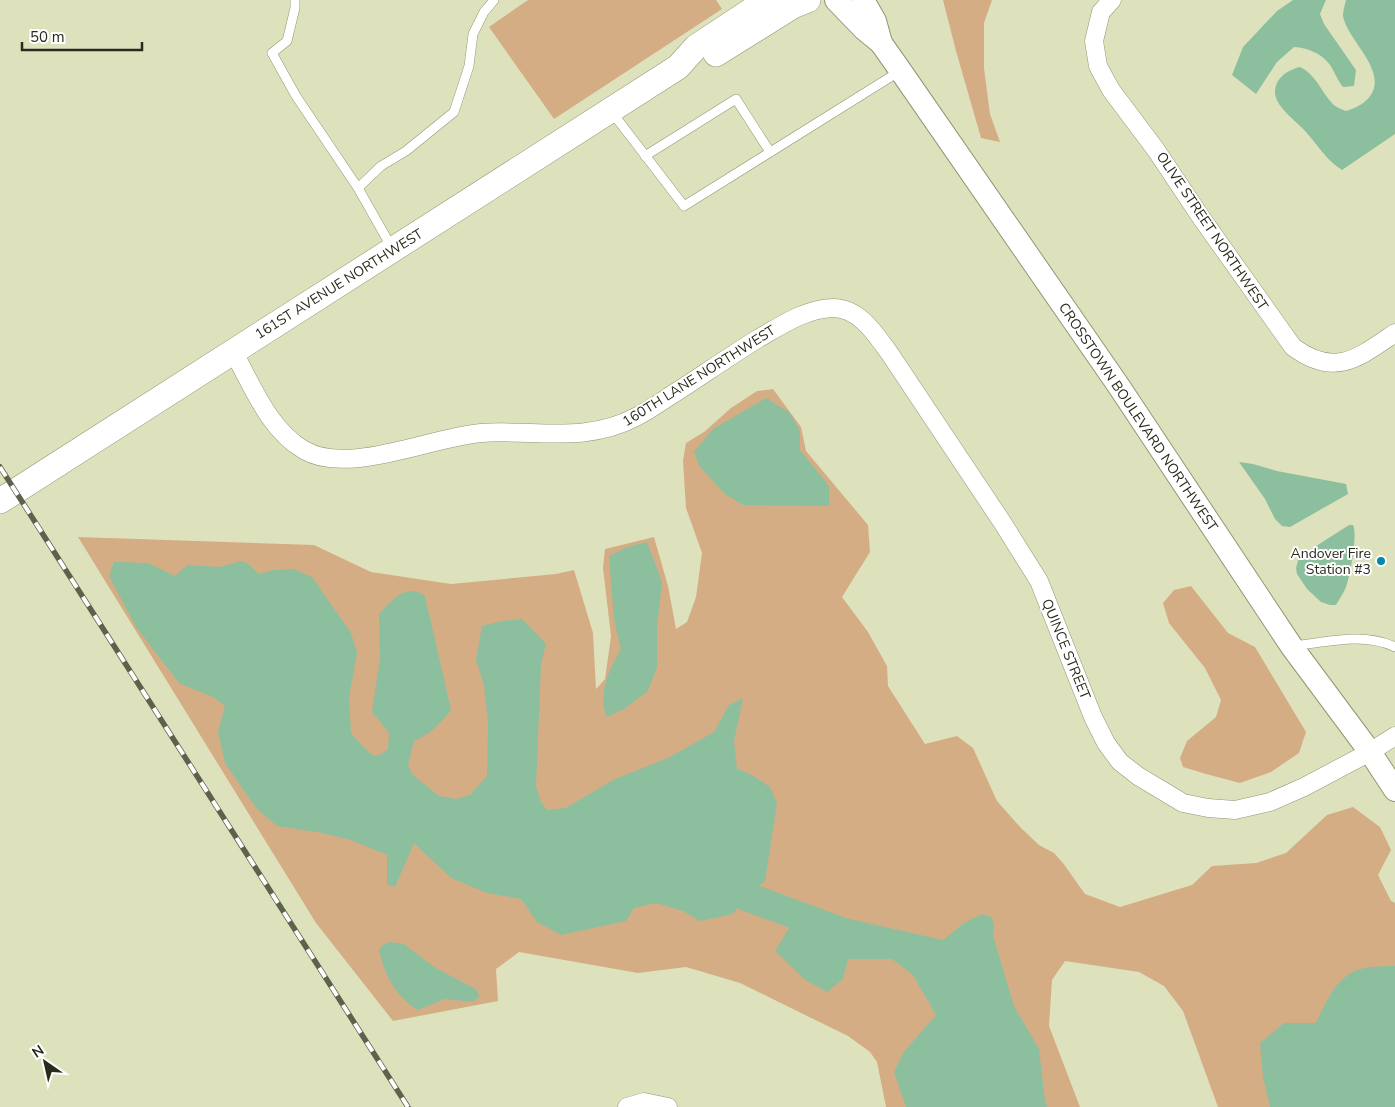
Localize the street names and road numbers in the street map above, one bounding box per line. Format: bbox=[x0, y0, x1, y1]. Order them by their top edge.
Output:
street label: OLIVE STREET NORTHWEST bbox=[1152, 148, 1273, 314]
street label: 161ST AVENUE NORTHWEST bbox=[251, 224, 427, 344]
street label: CROSSTOWN BOULEVARD NORTHWEST bbox=[1054, 299, 1222, 536]
street label: 160TH LANE NORTHWEST bbox=[619, 321, 780, 431]
street label: QUINCE STREET bbox=[1037, 596, 1095, 703]

